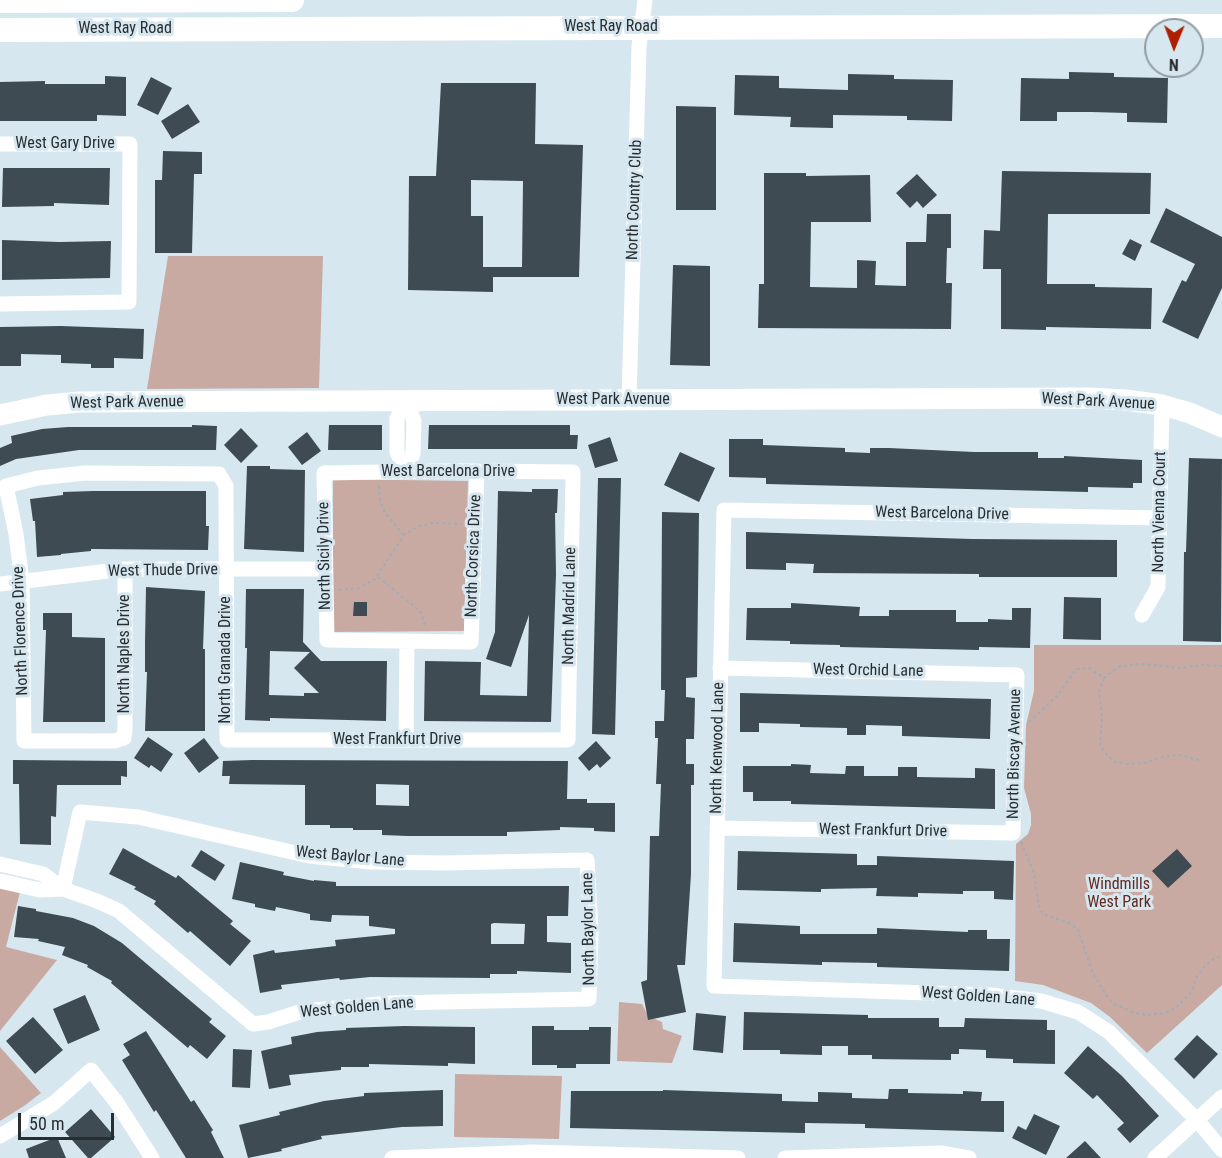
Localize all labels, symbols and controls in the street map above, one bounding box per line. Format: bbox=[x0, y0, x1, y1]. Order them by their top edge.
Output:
street label: West Ray Road bbox=[564, 17, 658, 37]
north arrow bbox=[1144, 18, 1204, 78]
street label: West Ray Road bbox=[78, 19, 172, 39]
text: N bbox=[1169, 55, 1179, 74]
street label: West Gary Drive bbox=[15, 134, 115, 154]
street label: North Country Club bbox=[623, 140, 647, 260]
street label: West Park Avenue bbox=[1041, 389, 1155, 415]
street label: West Park Avenue bbox=[556, 390, 670, 410]
street label: West Park Avenue bbox=[70, 392, 184, 414]
street label: North Vienna Court bbox=[1149, 451, 1171, 573]
street label: West Barcelona Drive bbox=[381, 462, 515, 482]
street label: North Corsica Drive bbox=[462, 494, 486, 618]
street label: North Sicily Drive bbox=[314, 502, 336, 610]
street label: West Barcelona Drive bbox=[875, 503, 1009, 525]
street label: North Madrid Lane bbox=[559, 547, 581, 665]
street label: West Thude Drive bbox=[108, 560, 218, 582]
street label: North Florence Drive bbox=[9, 566, 33, 696]
street label: North Naples Drive bbox=[115, 595, 135, 713]
street label: North Granada Drive bbox=[216, 596, 236, 724]
street label: West Orchid Lane bbox=[813, 660, 923, 682]
street label: North Kenwood Lane bbox=[707, 682, 729, 814]
street label: North Biscay Avenue bbox=[1004, 689, 1026, 819]
street label: West Frankfurt Drive bbox=[333, 730, 461, 750]
street label: West Frankfurt Drive bbox=[819, 820, 947, 842]
street label: West Baylor Lane bbox=[295, 843, 405, 871]
street label: North Baylor Lane bbox=[578, 872, 600, 986]
park label: Windmills West Park bbox=[1087, 875, 1151, 913]
street label: West Golden Lane bbox=[921, 983, 1035, 1011]
street label: West Golden Lane bbox=[300, 993, 414, 1023]
scale bar bbox=[21, 1101, 117, 1139]
text: 50 m bbox=[29, 1113, 64, 1134]

